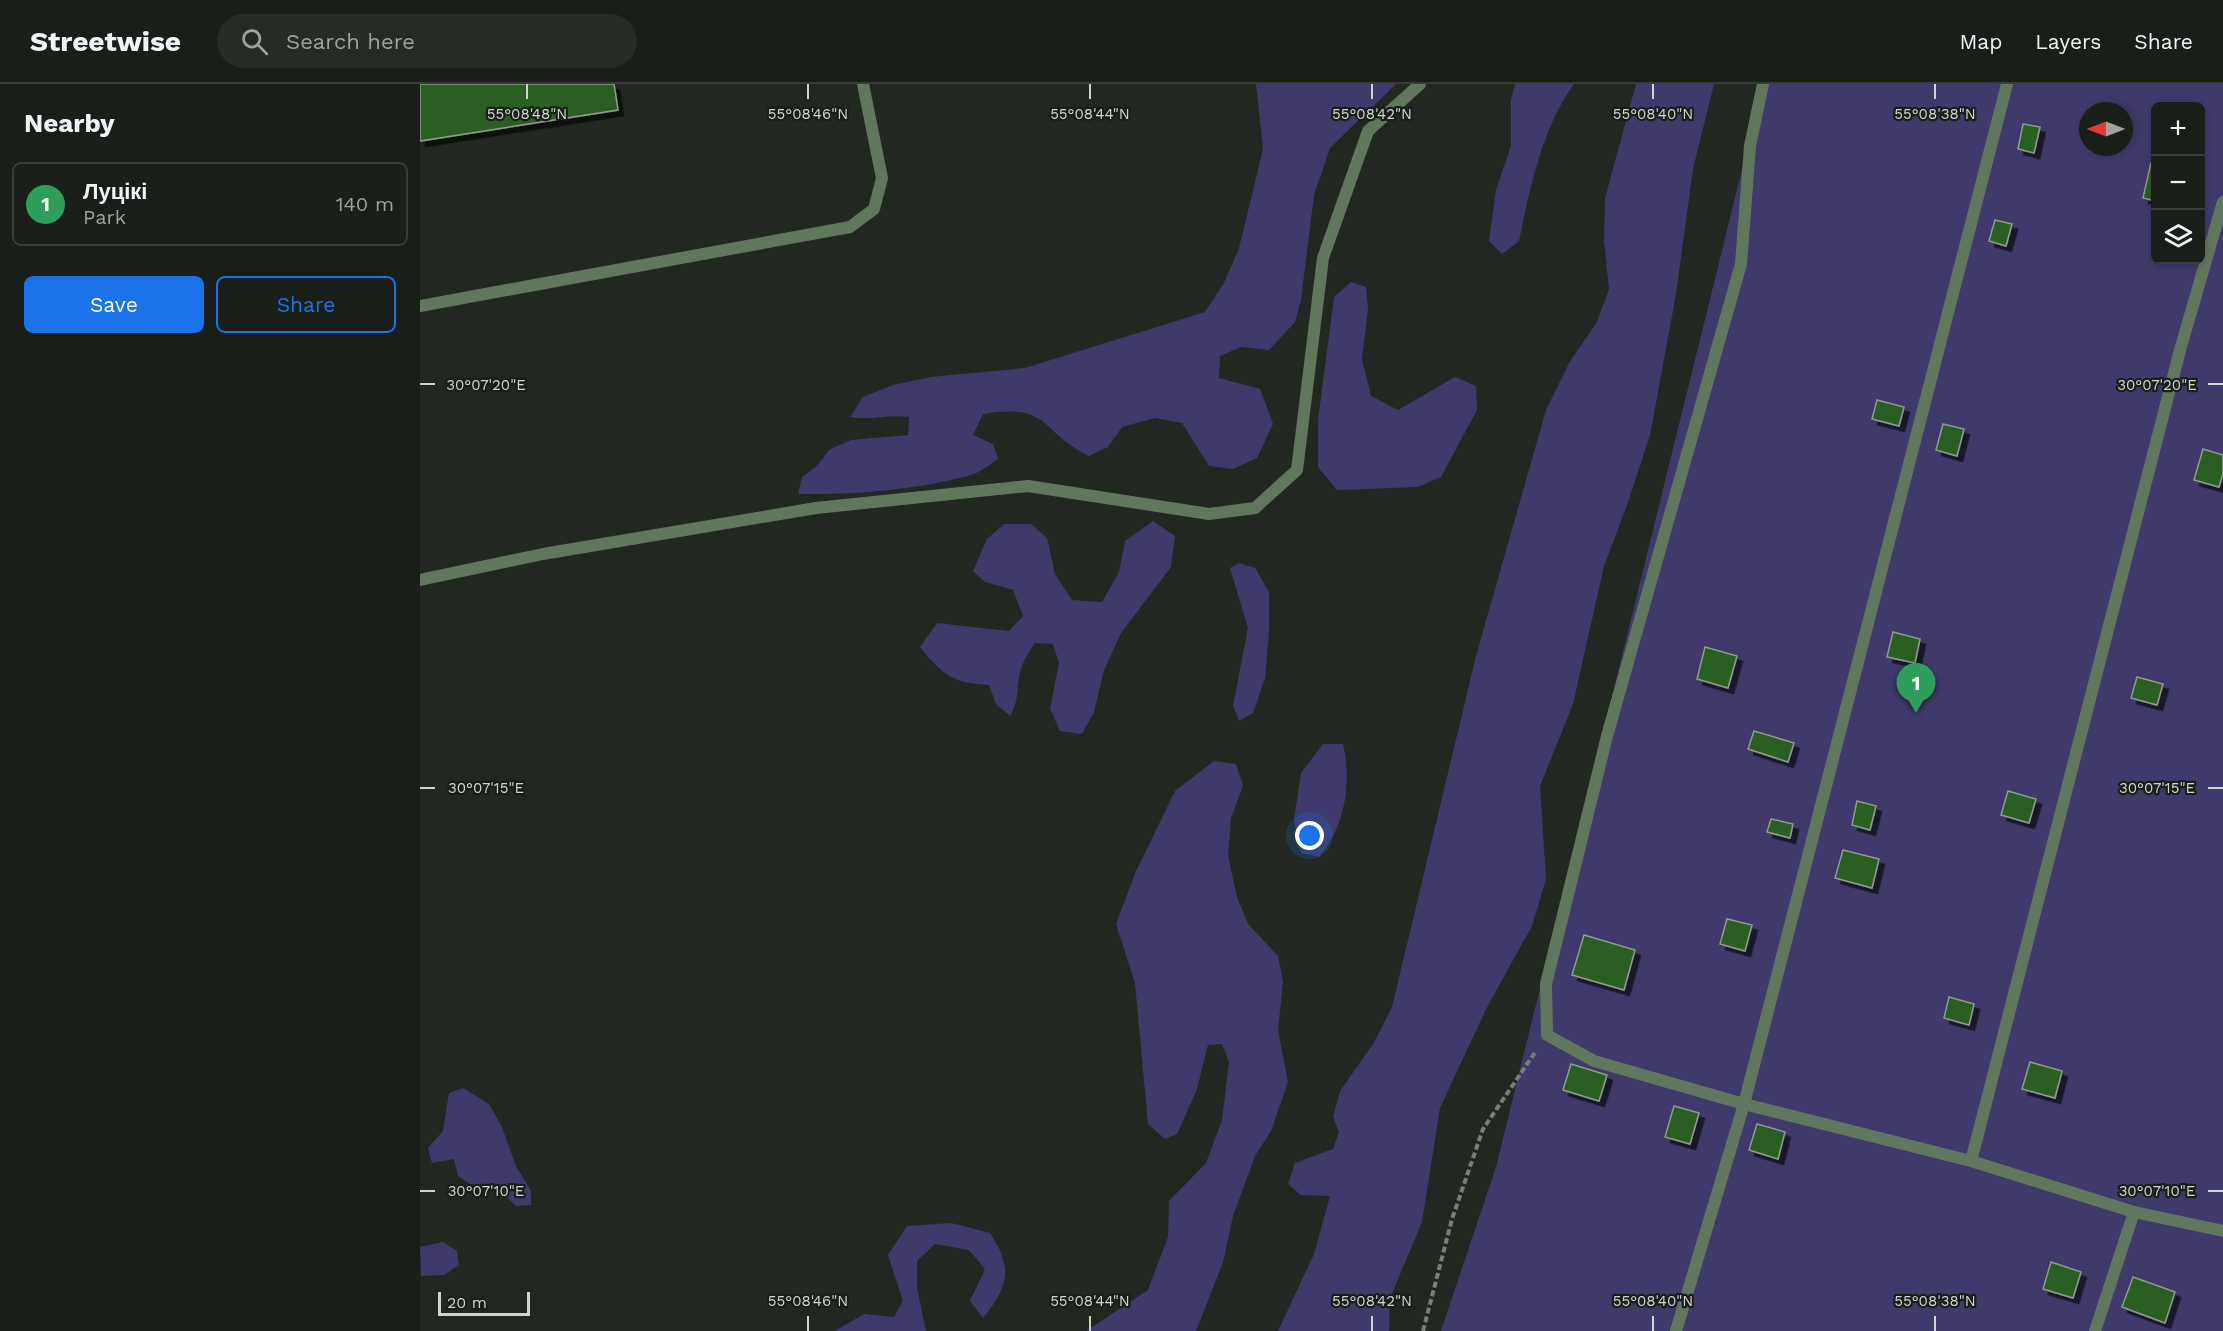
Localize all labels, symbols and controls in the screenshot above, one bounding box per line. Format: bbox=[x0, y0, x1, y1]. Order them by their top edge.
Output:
search box bbox=[217, 14, 637, 68]
text: Streetwise bbox=[30, 25, 181, 58]
icon: search bbox=[238, 25, 271, 58]
text: Search here bbox=[286, 29, 415, 54]
text: Map bbox=[1959, 29, 2002, 54]
text: Layers bbox=[2035, 29, 2101, 54]
text: Share bbox=[2134, 29, 2193, 54]
north arrow bbox=[2079, 102, 2133, 156]
map controls bbox=[2151, 102, 2205, 264]
button: + bbox=[2151, 102, 2205, 156]
text: 55°08'48"N bbox=[487, 105, 567, 123]
text: 55°08'46"N bbox=[768, 105, 848, 123]
text: 55°08'44"N bbox=[1050, 105, 1130, 123]
text: 55°08'42"N bbox=[1332, 105, 1412, 123]
text: 55°08'40"N bbox=[1613, 105, 1693, 123]
text: 55°08'38"N bbox=[1894, 105, 1976, 123]
text: Nearby bbox=[24, 108, 115, 138]
button: − bbox=[2151, 156, 2205, 210]
text: Луцікі bbox=[83, 179, 147, 204]
text: 1 bbox=[41, 192, 50, 216]
text: 140 m bbox=[336, 192, 394, 216]
text: Park bbox=[83, 205, 126, 229]
button: layers bbox=[2151, 210, 2205, 264]
button: Save bbox=[24, 276, 204, 333]
button: Share bbox=[216, 276, 396, 333]
text: 30°07'20"E bbox=[446, 376, 526, 394]
text: 30°07'20"E bbox=[2117, 376, 2197, 394]
pin: 1 bbox=[1896, 664, 1936, 713]
text: 30°07'15"E bbox=[448, 779, 524, 797]
text: 30°07'15"E bbox=[2119, 779, 2195, 797]
your location bbox=[1295, 821, 1324, 850]
text: 30°07'10"E bbox=[448, 1182, 524, 1200]
text: 30°07'10"E bbox=[2119, 1182, 2195, 1200]
scale bar bbox=[438, 1289, 530, 1316]
text: 55°08'46"N bbox=[768, 1292, 848, 1310]
text: 55°08'44"N bbox=[1050, 1292, 1130, 1310]
text: 55°08'42"N bbox=[1332, 1292, 1412, 1310]
text: 55°08'40"N bbox=[1613, 1292, 1693, 1310]
text: 55°08'38"N bbox=[1894, 1292, 1976, 1310]
text: 20 m bbox=[447, 1293, 487, 1312]

